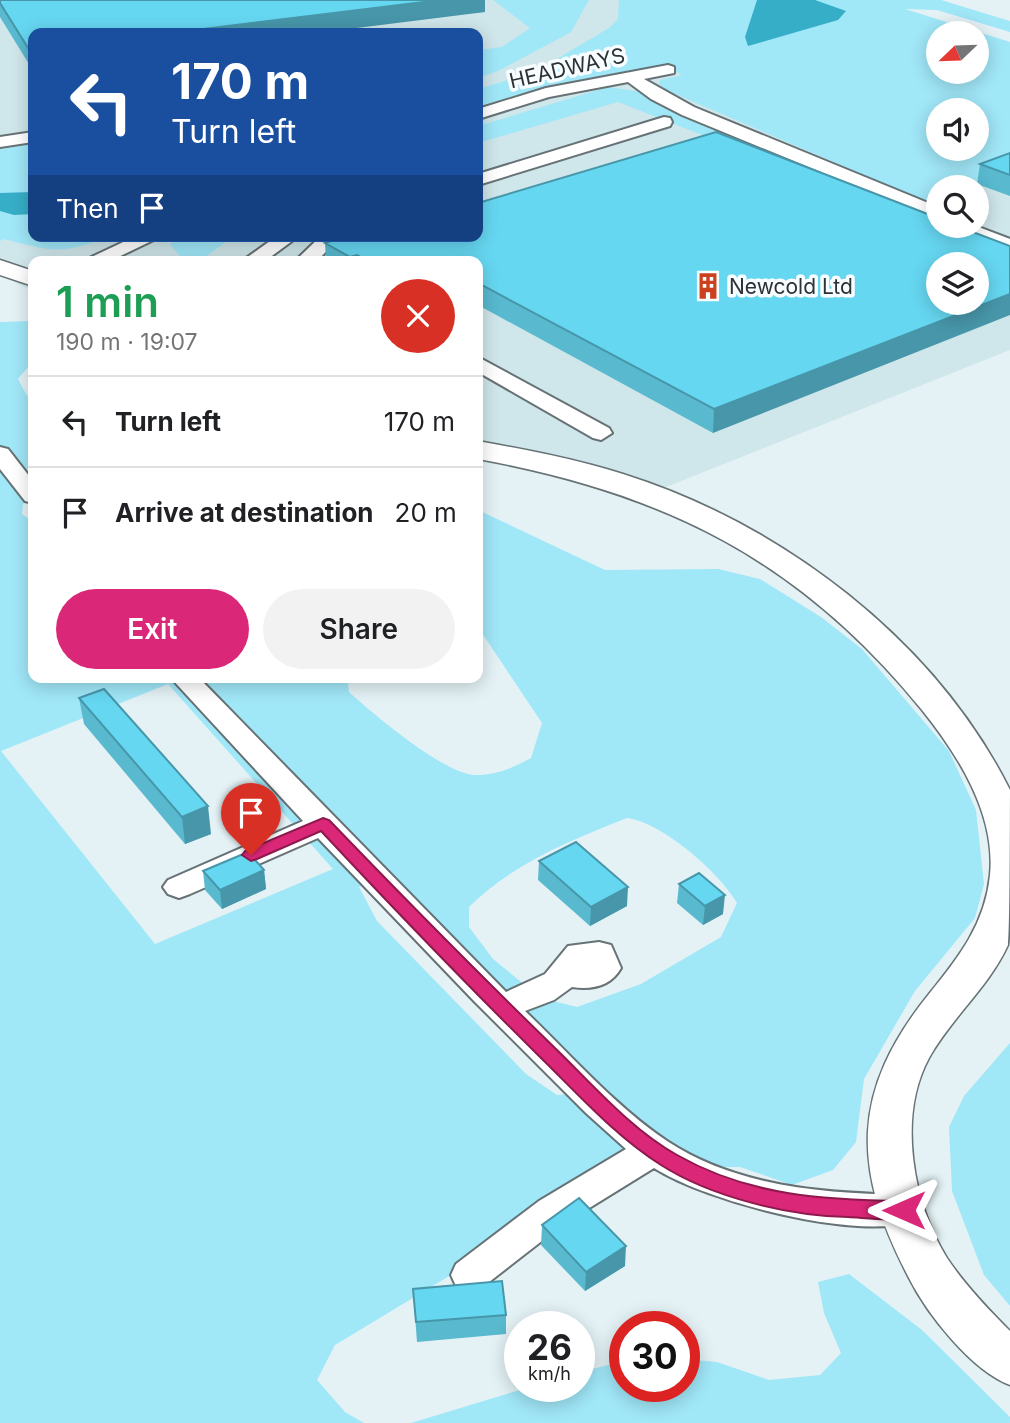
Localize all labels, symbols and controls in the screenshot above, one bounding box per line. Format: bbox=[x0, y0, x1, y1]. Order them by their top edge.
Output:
north arrow bbox=[926, 21, 989, 84]
map controls bbox=[926, 21, 989, 315]
street label: HEADWAYS bbox=[507, 43, 627, 93]
text: 170 m bbox=[171, 52, 309, 111]
icon: left bbox=[56, 56, 147, 147]
button: sound bbox=[926, 98, 989, 161]
text: Turn left bbox=[171, 112, 296, 151]
button: search bbox=[926, 175, 989, 238]
icon: arrive bbox=[133, 189, 171, 227]
text: Then bbox=[56, 193, 119, 224]
button: layers bbox=[926, 252, 989, 315]
building icon: Newcold Ltd bbox=[693, 271, 723, 301]
place label: Newcold Ltd bbox=[729, 274, 853, 299]
text: 1 min bbox=[56, 276, 159, 327]
button: close bbox=[381, 279, 455, 353]
text: 190 m · 19:07 bbox=[56, 328, 198, 356]
icon: left bbox=[56, 403, 94, 441]
text: Turn left bbox=[115, 406, 221, 437]
text: 170 m bbox=[384, 406, 455, 437]
icon: arrive bbox=[56, 494, 94, 532]
text: Arrive at destination bbox=[115, 497, 374, 528]
text: 20 m bbox=[395, 497, 457, 528]
button: Exit bbox=[56, 589, 249, 669]
button: Share bbox=[263, 589, 455, 669]
pin bbox=[221, 783, 281, 855]
icon: arrive bbox=[232, 794, 270, 832]
position arrow bbox=[867, 1173, 941, 1247]
speed limit sign: 30 bbox=[609, 1311, 700, 1402]
text: 26 bbox=[527, 1326, 572, 1368]
text: km/h bbox=[528, 1363, 571, 1384]

